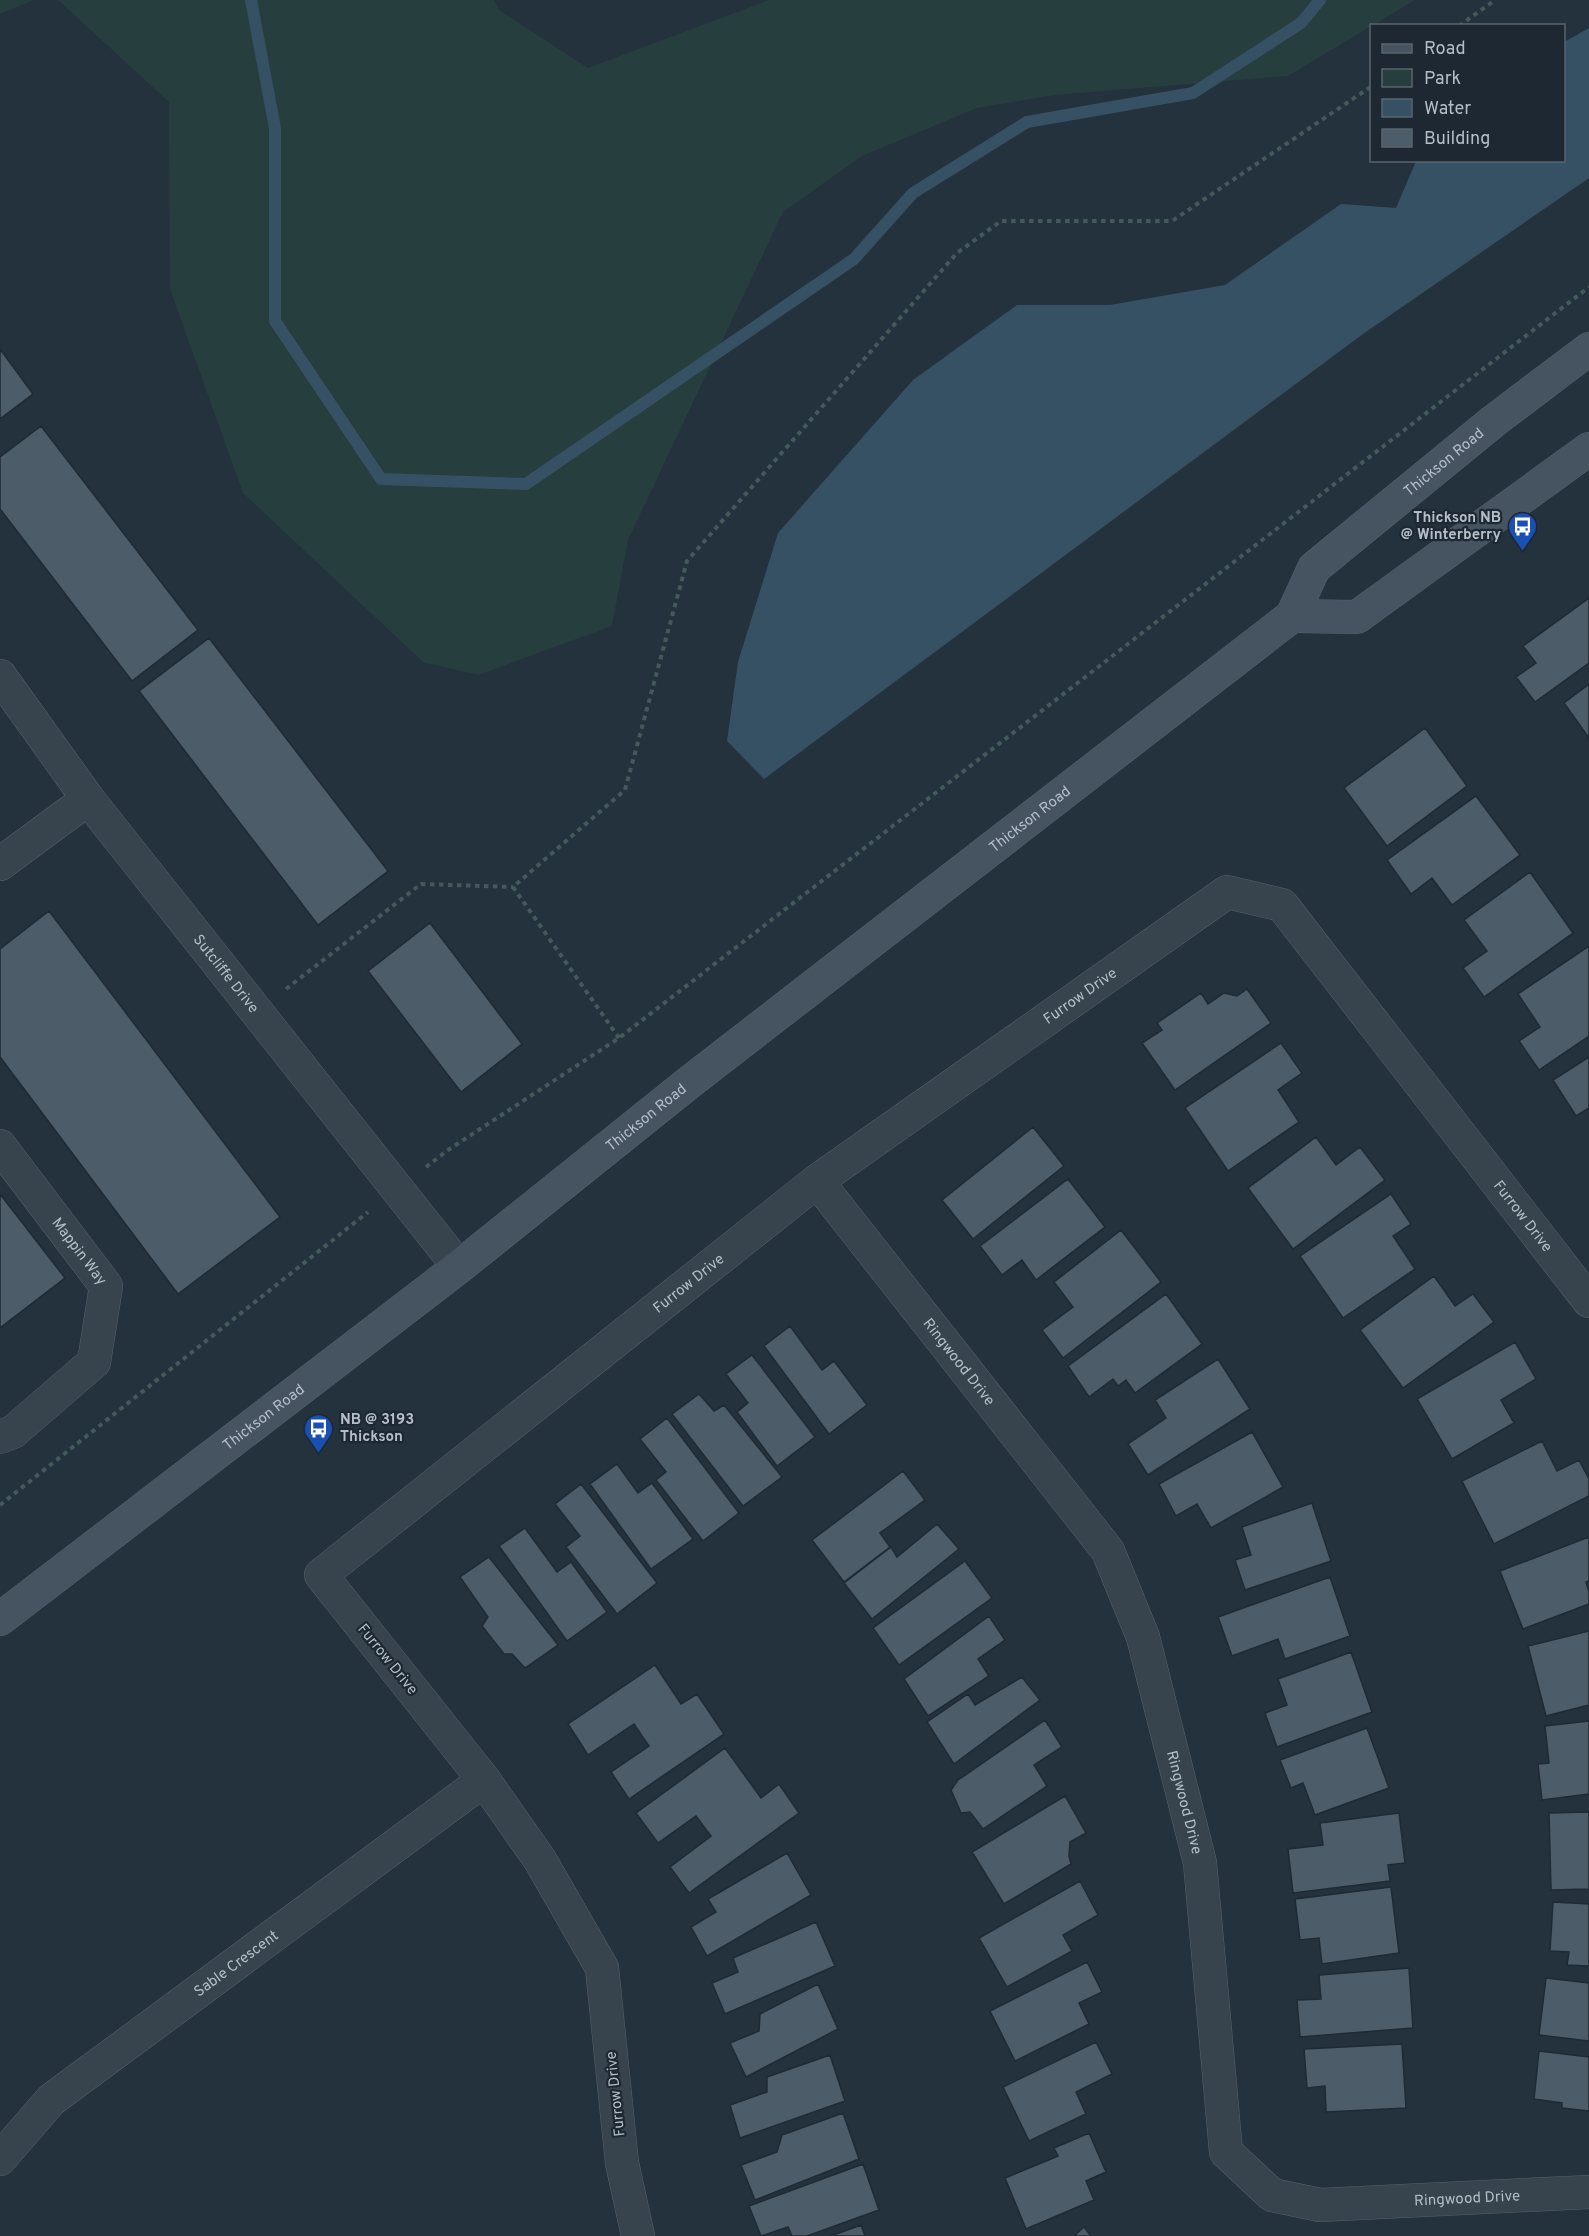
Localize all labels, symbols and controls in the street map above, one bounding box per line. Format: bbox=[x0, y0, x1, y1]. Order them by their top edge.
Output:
legend bbox=[1370, 24, 1565, 162]
text: Road bbox=[1424, 38, 1466, 61]
text: Park bbox=[1424, 68, 1461, 91]
text: Water bbox=[1424, 98, 1471, 121]
text: Building bbox=[1424, 128, 1490, 151]
street label: Thickson Road bbox=[1401, 425, 1489, 502]
place label: Thickson NB @ Winterberry bbox=[1401, 509, 1501, 545]
bus stop icon: Thickson NB @ Winterberry bbox=[1506, 510, 1538, 552]
street label: Thickson Road bbox=[986, 783, 1075, 858]
street label: Sutcliffe Drive bbox=[188, 931, 262, 1018]
street label: Furrow Drive bbox=[1040, 964, 1121, 1029]
street label: Thickson Road bbox=[603, 1080, 691, 1156]
street label: Furrow Drive bbox=[1488, 1177, 1556, 1257]
street label: Mappin Way bbox=[47, 1214, 110, 1290]
street label: Furrow Drive bbox=[650, 1250, 729, 1318]
street label: Ringwood Drive bbox=[918, 1315, 998, 1410]
street label: Thickson Road bbox=[220, 1381, 309, 1456]
place label: NB @ 3193 Thickson bbox=[340, 1411, 414, 1447]
bus stop icon: NB @ 3193 Thickson bbox=[303, 1412, 335, 1454]
street label: Furrow Drive bbox=[352, 1621, 421, 1699]
street label: Ringwood Drive bbox=[1161, 1749, 1205, 1856]
street label: Sable Crescent bbox=[191, 1927, 283, 2002]
street label: Furrow Drive bbox=[603, 2050, 630, 2137]
street label: Ringwood Drive bbox=[1414, 2187, 1521, 2211]

